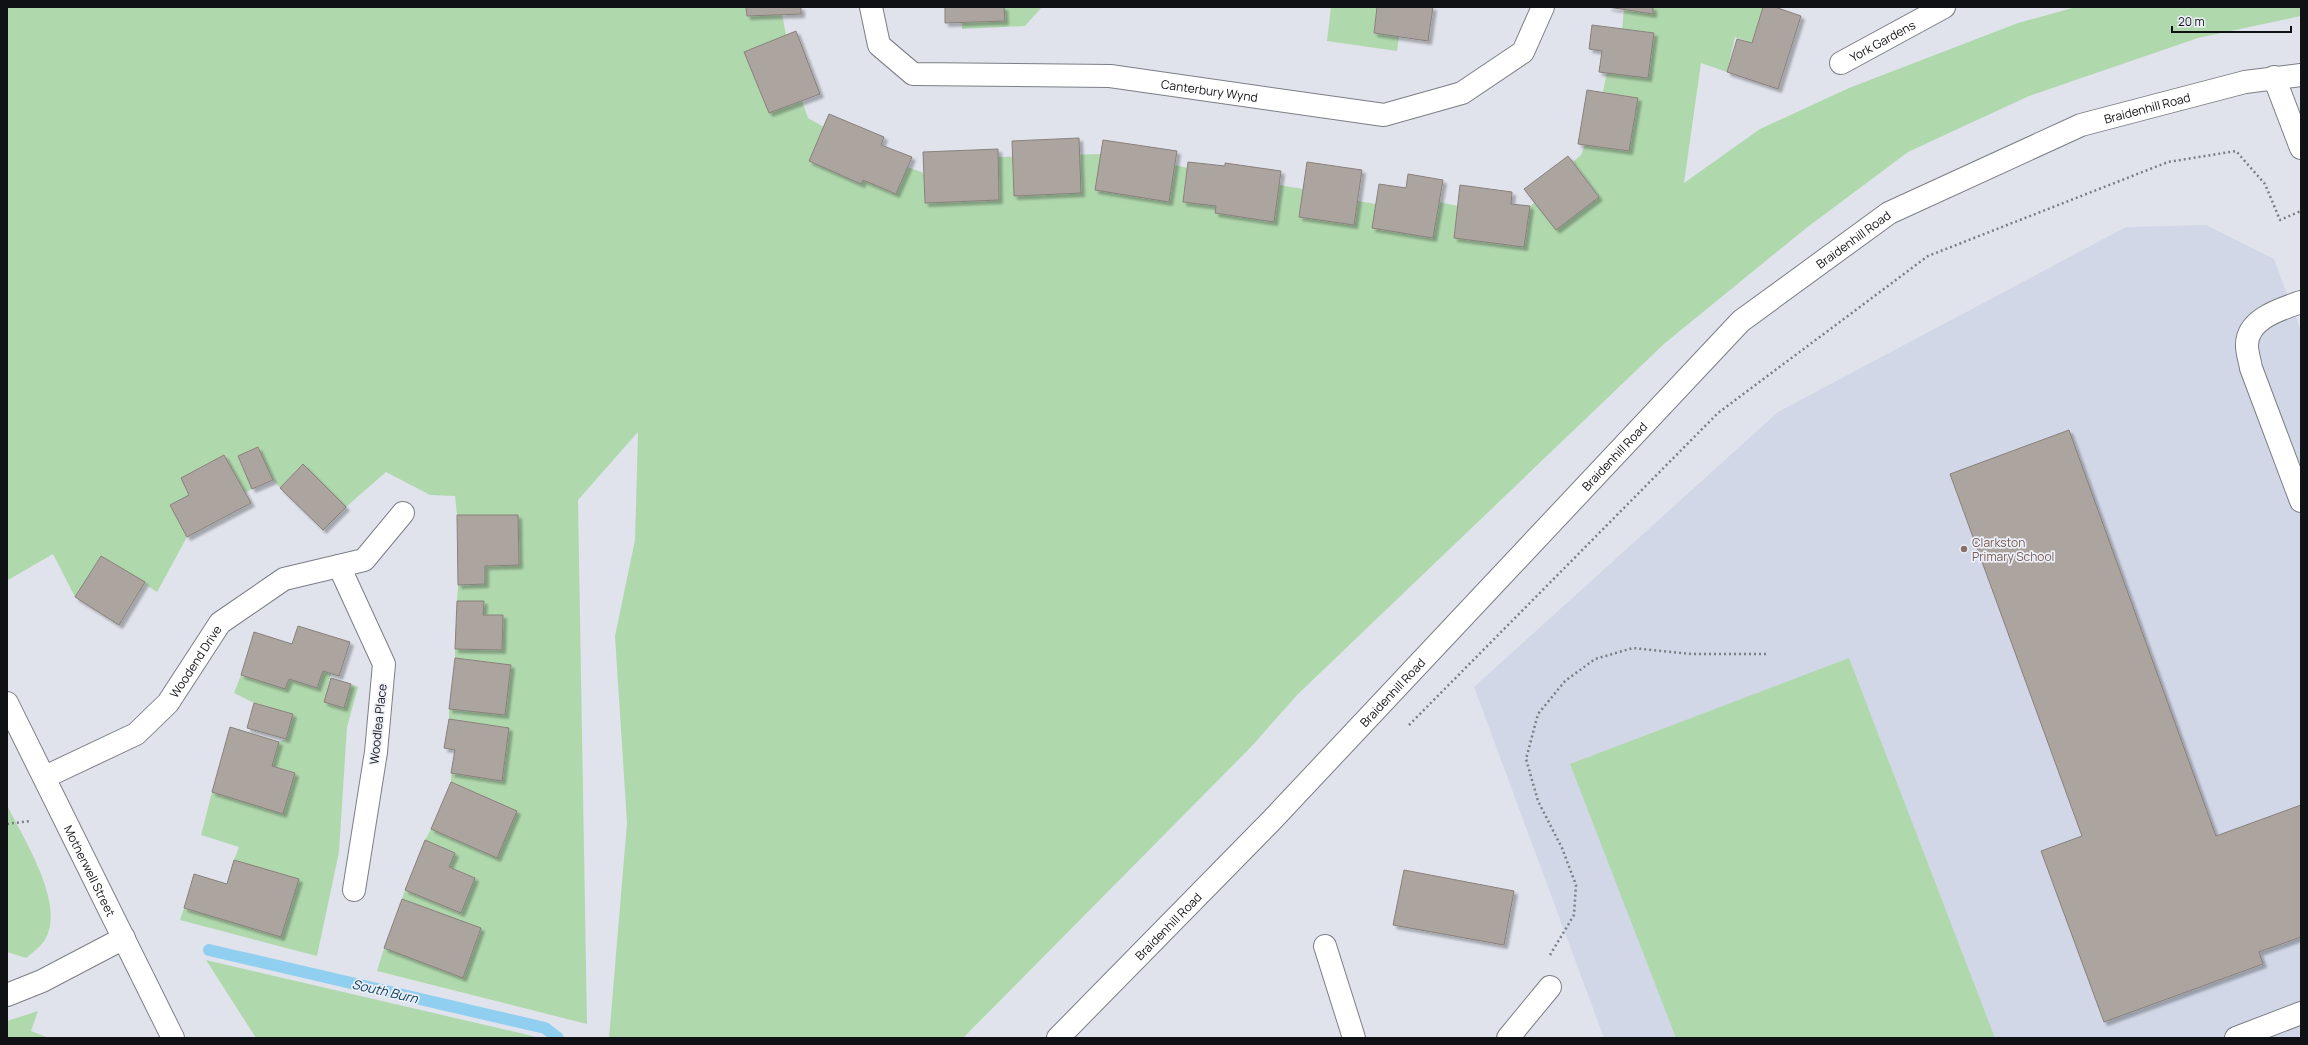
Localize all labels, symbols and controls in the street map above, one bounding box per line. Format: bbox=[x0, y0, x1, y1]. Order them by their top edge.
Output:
scale bar bbox=[2172, 8, 2291, 34]
text: 20 m bbox=[2178, 13, 2205, 30]
street label: York Gardens bbox=[1846, 16, 1918, 65]
street label: Canterbury Wynd bbox=[1160, 75, 1259, 105]
street label: Braidenhill Road bbox=[2102, 88, 2192, 127]
street label: Braidenhill Road bbox=[1812, 206, 1894, 272]
street label: Braidenhill Road bbox=[1578, 418, 1651, 494]
place label: Clarkston Primary School bbox=[1972, 534, 2054, 565]
marker: Clarkston Primary School bbox=[1959, 544, 1969, 554]
street label: Woodend Drive bbox=[165, 622, 225, 701]
street label: Braidenhill Road bbox=[1356, 654, 1429, 730]
street label: Woodlea Place bbox=[365, 683, 391, 765]
street label: Motherwell Street bbox=[60, 822, 120, 919]
street label: Braidenhill Road bbox=[1131, 888, 1205, 963]
water label: South Burn bbox=[350, 975, 421, 1008]

